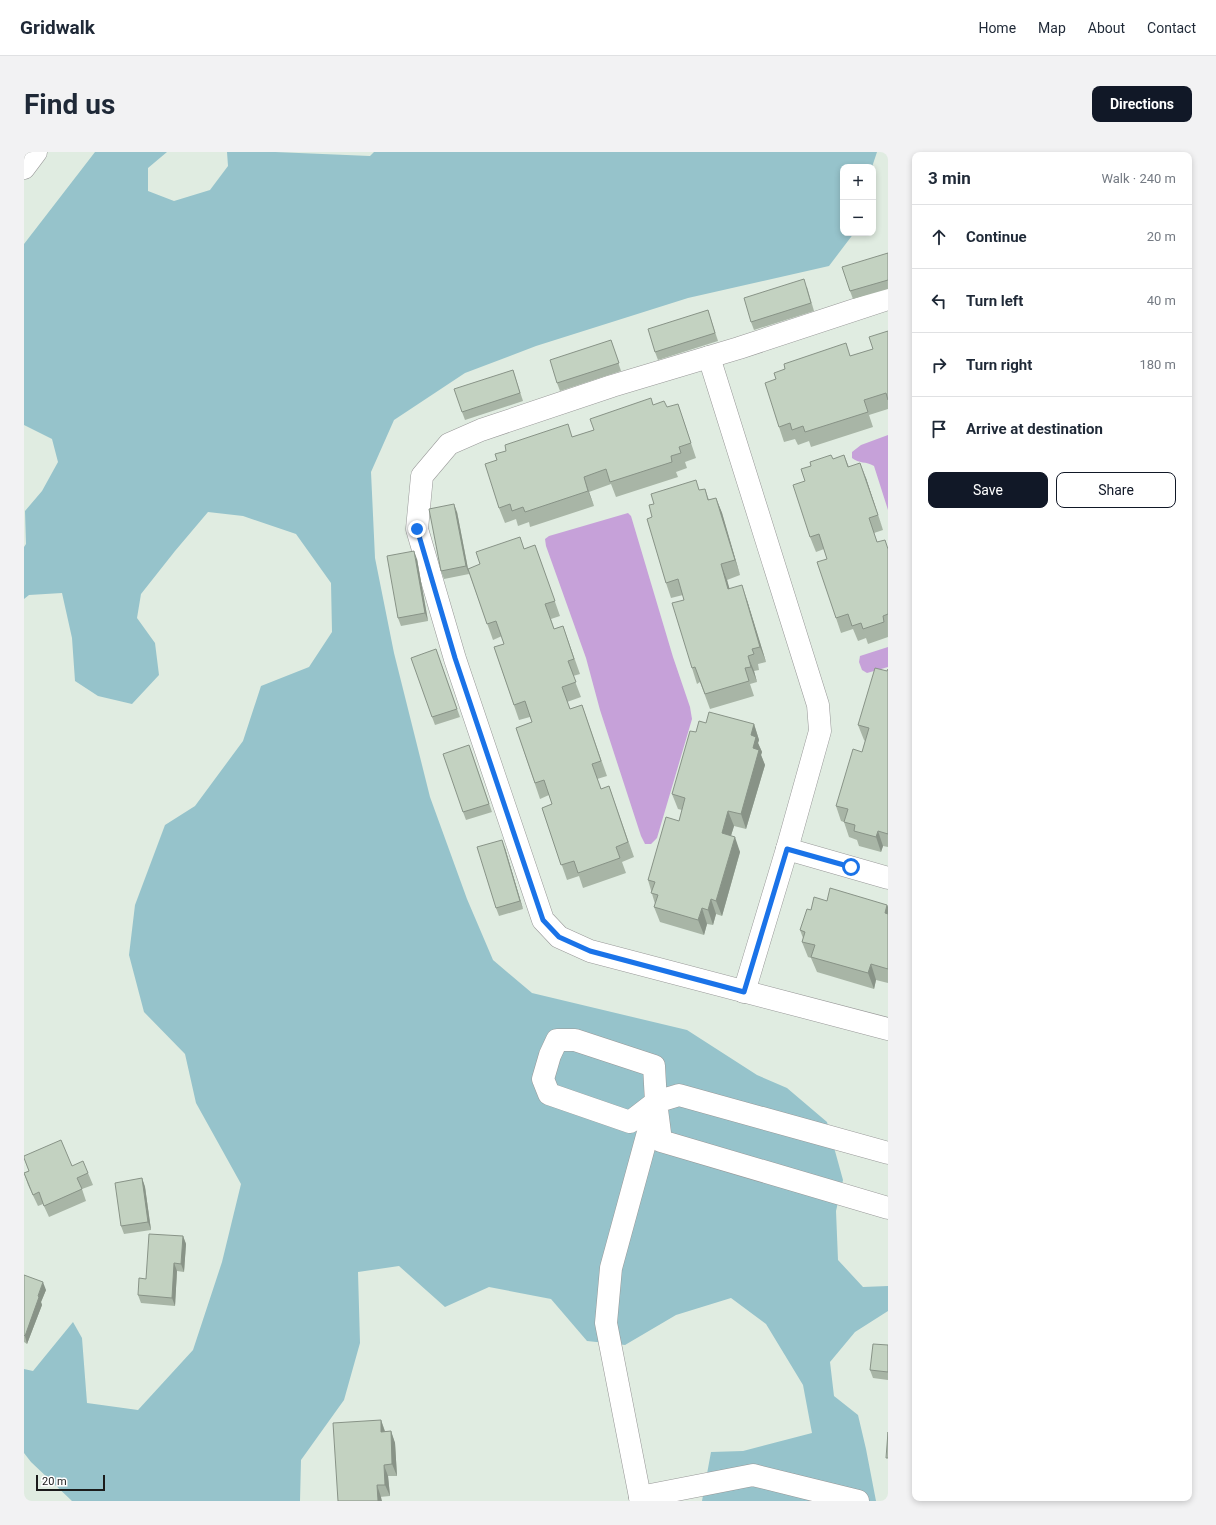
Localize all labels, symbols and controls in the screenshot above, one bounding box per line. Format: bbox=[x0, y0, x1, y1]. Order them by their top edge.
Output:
text: Gridwalk bbox=[20, 16, 95, 39]
text: Home bbox=[978, 20, 1016, 36]
text: Map bbox=[1038, 20, 1066, 36]
text: About bbox=[1088, 20, 1125, 36]
text: Contact bbox=[1147, 20, 1196, 36]
button: Directions bbox=[1092, 86, 1192, 122]
text: Find us bbox=[24, 88, 115, 121]
map controls bbox=[840, 164, 876, 236]
button: + bbox=[840, 164, 876, 200]
text: 3 min bbox=[928, 168, 971, 188]
text: Walk · 240 m bbox=[1101, 171, 1176, 186]
button: − bbox=[840, 200, 876, 236]
icon: ahead bbox=[928, 226, 950, 248]
text: Continue bbox=[966, 228, 1027, 246]
text: 20 m bbox=[1147, 229, 1176, 244]
icon: left bbox=[928, 290, 950, 312]
text: Turn left bbox=[966, 292, 1023, 310]
text: 40 m bbox=[1147, 293, 1176, 308]
icon: right bbox=[928, 354, 950, 376]
text: Turn right bbox=[966, 356, 1032, 374]
text: 180 m bbox=[1139, 357, 1176, 372]
icon: arrive bbox=[928, 418, 950, 440]
text: Arrive at destination bbox=[966, 420, 1103, 438]
button: Save bbox=[928, 472, 1048, 508]
button: Share bbox=[1056, 472, 1176, 508]
route end bbox=[408, 520, 426, 538]
route start bbox=[842, 858, 860, 876]
scale bar bbox=[36, 1473, 105, 1492]
text: 20 m bbox=[42, 1475, 67, 1488]

